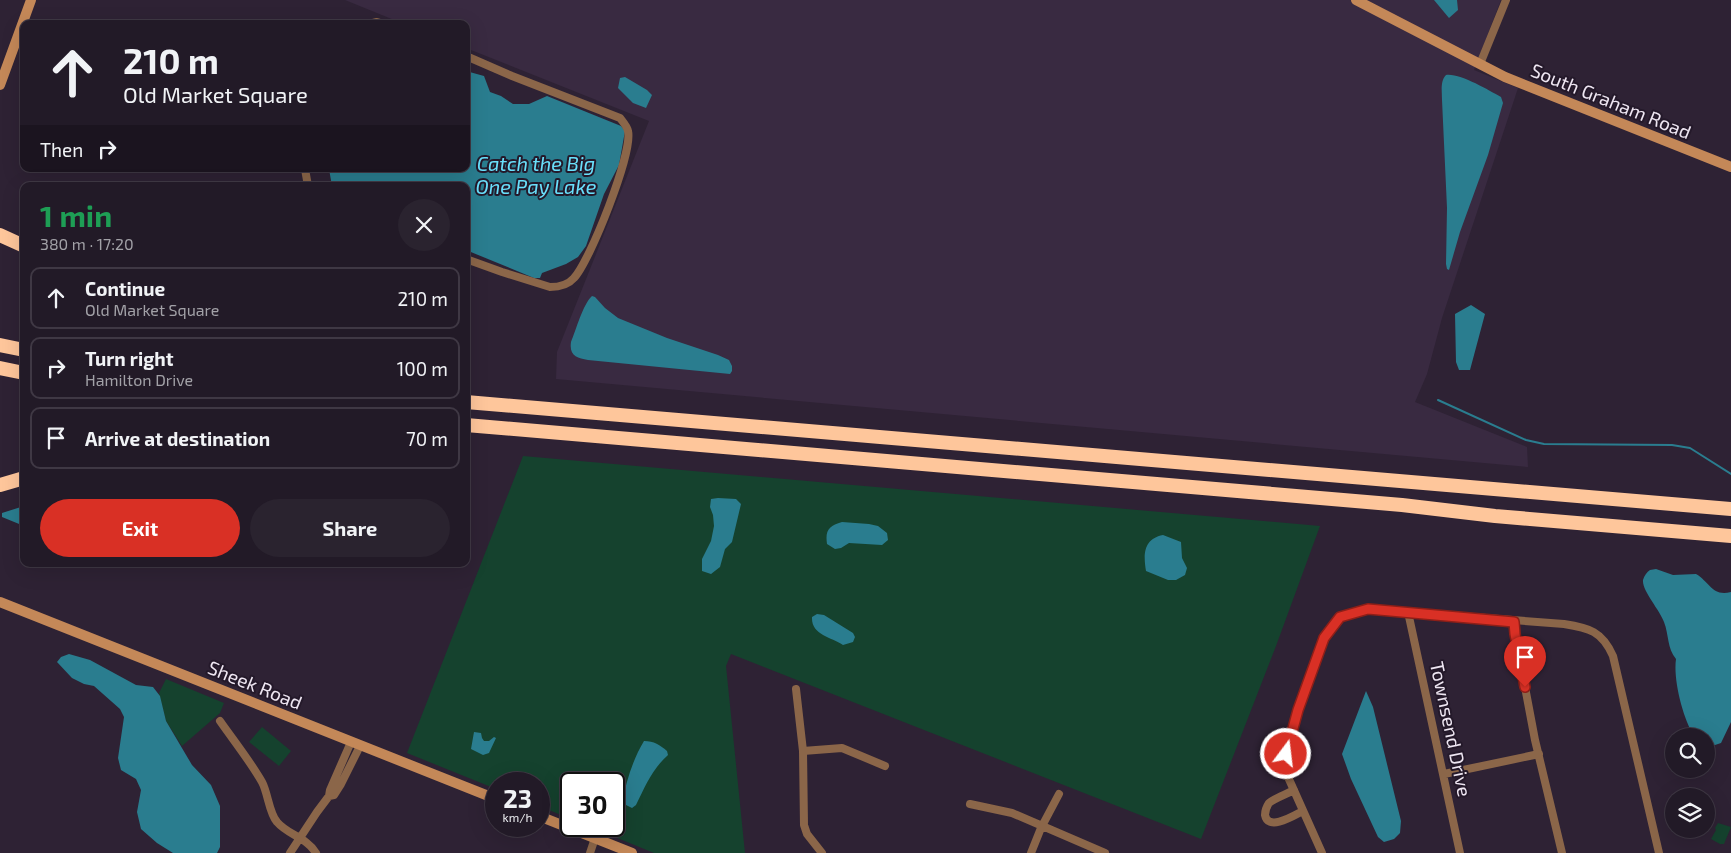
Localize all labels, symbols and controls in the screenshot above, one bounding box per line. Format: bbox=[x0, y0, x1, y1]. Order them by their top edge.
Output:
text: 210 m bbox=[123, 39, 219, 81]
icon: ahead bbox=[40, 40, 105, 105]
street label: South Graham Road bbox=[1528, 58, 1695, 143]
text: Old Market Square bbox=[123, 81, 308, 107]
icon: right bbox=[93, 135, 121, 163]
text: Then bbox=[40, 138, 83, 161]
water label: Catch the Big One Pay Lake bbox=[475, 151, 597, 199]
text: 1 min bbox=[40, 197, 112, 233]
button: close bbox=[398, 199, 450, 251]
text: 380 m · 17:20 bbox=[40, 234, 134, 253]
text: Continue bbox=[85, 277, 165, 300]
icon: ahead bbox=[42, 284, 70, 312]
text: 210 m bbox=[397, 287, 448, 310]
text: Old Market Square bbox=[85, 300, 219, 319]
text: Turn right bbox=[85, 347, 173, 370]
icon: right bbox=[42, 354, 70, 382]
text: 100 m bbox=[397, 357, 448, 380]
text: Hamilton Drive bbox=[85, 370, 193, 389]
icon: arrive bbox=[42, 424, 70, 452]
text: Arrive at destination bbox=[85, 427, 270, 450]
text: 70 m bbox=[406, 427, 448, 450]
button: Exit bbox=[40, 499, 240, 557]
button: Share bbox=[250, 499, 450, 557]
pin bbox=[1504, 636, 1546, 687]
icon: arrive bbox=[1511, 643, 1539, 671]
street label: Sheek Road bbox=[205, 655, 306, 714]
street label: Townsend Drive bbox=[1426, 659, 1477, 799]
position arrow bbox=[1259, 727, 1311, 779]
map controls bbox=[1665, 728, 1715, 838]
button: search bbox=[1665, 728, 1715, 778]
speed limit sign: 30 bbox=[560, 772, 625, 837]
text: 23 bbox=[503, 783, 532, 813]
button: layers bbox=[1665, 788, 1715, 838]
text: km/h bbox=[503, 810, 532, 824]

